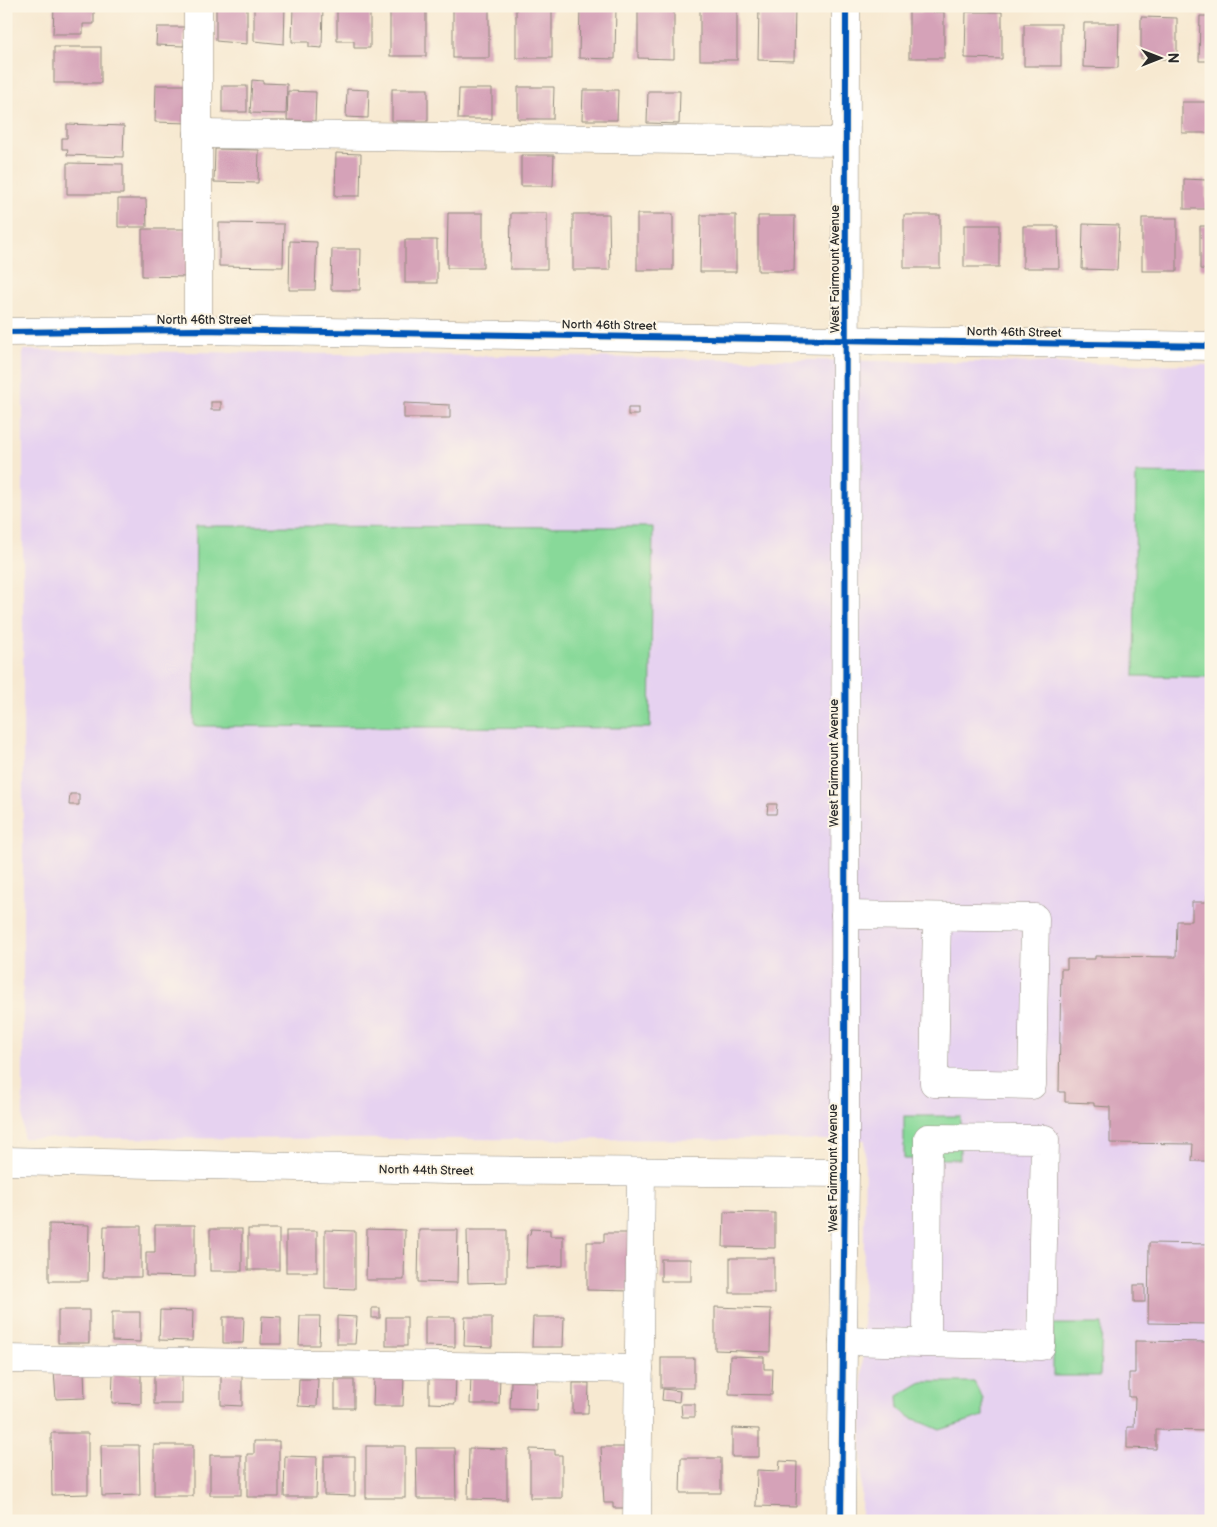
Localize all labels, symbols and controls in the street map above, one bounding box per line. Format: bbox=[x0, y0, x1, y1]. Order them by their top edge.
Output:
north arrow bbox=[1134, 32, 1184, 82]
text: N bbox=[1164, 53, 1181, 63]
street label: West Fairmount Avenue bbox=[828, 205, 843, 333]
street label: North 46th Street bbox=[157, 313, 252, 328]
street label: North 46th Street bbox=[561, 317, 657, 334]
street label: North 46th Street bbox=[966, 324, 1062, 341]
street label: West Fairmount Avenue bbox=[827, 699, 842, 827]
street label: West Fairmount Avenue bbox=[826, 1104, 841, 1232]
street label: North 44th Street bbox=[378, 1162, 474, 1179]

